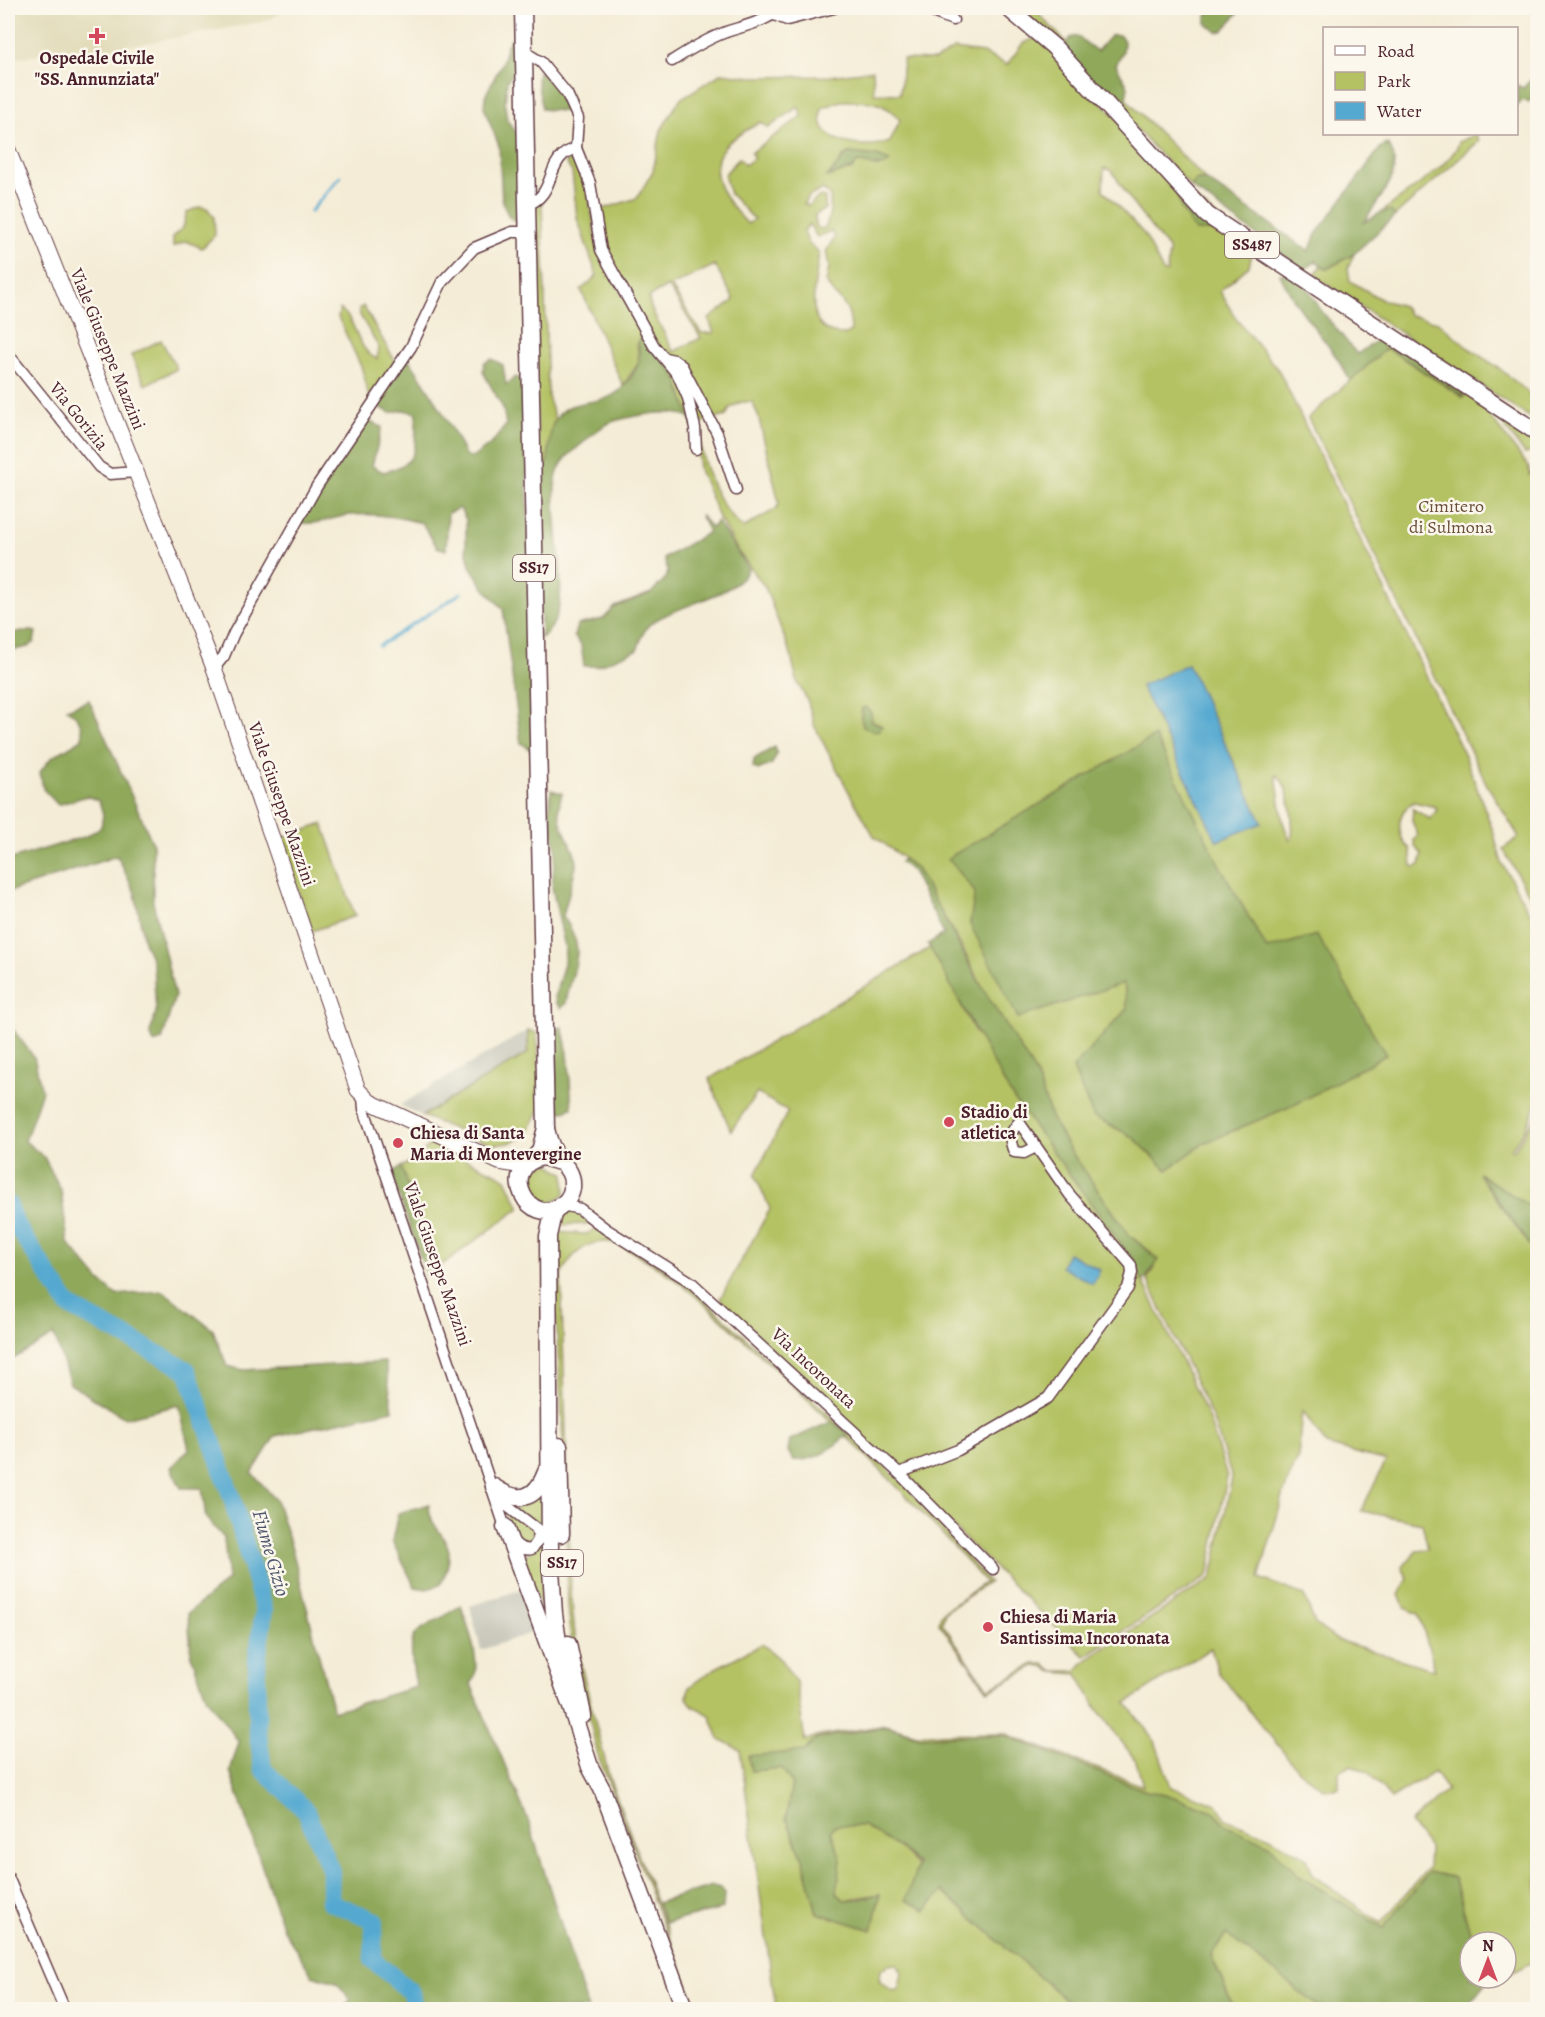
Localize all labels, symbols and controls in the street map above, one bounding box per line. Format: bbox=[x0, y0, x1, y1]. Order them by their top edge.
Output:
marker: Ospedale Civile "SS. Annunziata" bbox=[88, 27, 106, 45]
legend bbox=[1323, 27, 1518, 135]
text: Road bbox=[1377, 39, 1415, 63]
place label: Ospedale Civile "SS. Annunziata" bbox=[35, 46, 160, 91]
text: Park bbox=[1377, 69, 1411, 93]
text: Water bbox=[1376, 99, 1422, 123]
road number: SS487 bbox=[1225, 232, 1279, 258]
street label: Viale Giuseppe Mazzini bbox=[64, 264, 151, 433]
street label: Via Gorizia bbox=[43, 376, 114, 456]
park label: Cimitero di Sulmona bbox=[1409, 494, 1494, 539]
road number: SS17 bbox=[513, 555, 555, 581]
street label: Viale Giuseppe Mazzini bbox=[242, 718, 321, 889]
place label: Stadio di atletica bbox=[961, 1100, 1028, 1145]
marker: Stadio di atletica bbox=[942, 1115, 956, 1129]
place label: Chiesa di Santa Maria di Montevergine bbox=[410, 1121, 581, 1166]
marker: Chiesa di Santa Maria di Montevergine bbox=[391, 1136, 405, 1150]
street label: Viale Giuseppe Mazzini bbox=[398, 1178, 477, 1349]
street label: Via Incoronata bbox=[766, 1322, 862, 1414]
water label: Fiume Gizio bbox=[246, 1507, 296, 1599]
road number: SS17 bbox=[541, 1550, 583, 1576]
place label: Chiesa di Maria Santissima Incoronata bbox=[1000, 1605, 1170, 1650]
marker: Chiesa di Maria Santissima Incoronata bbox=[981, 1620, 995, 1634]
north arrow bbox=[1458, 1930, 1518, 1990]
text: N bbox=[1482, 1935, 1494, 1957]

